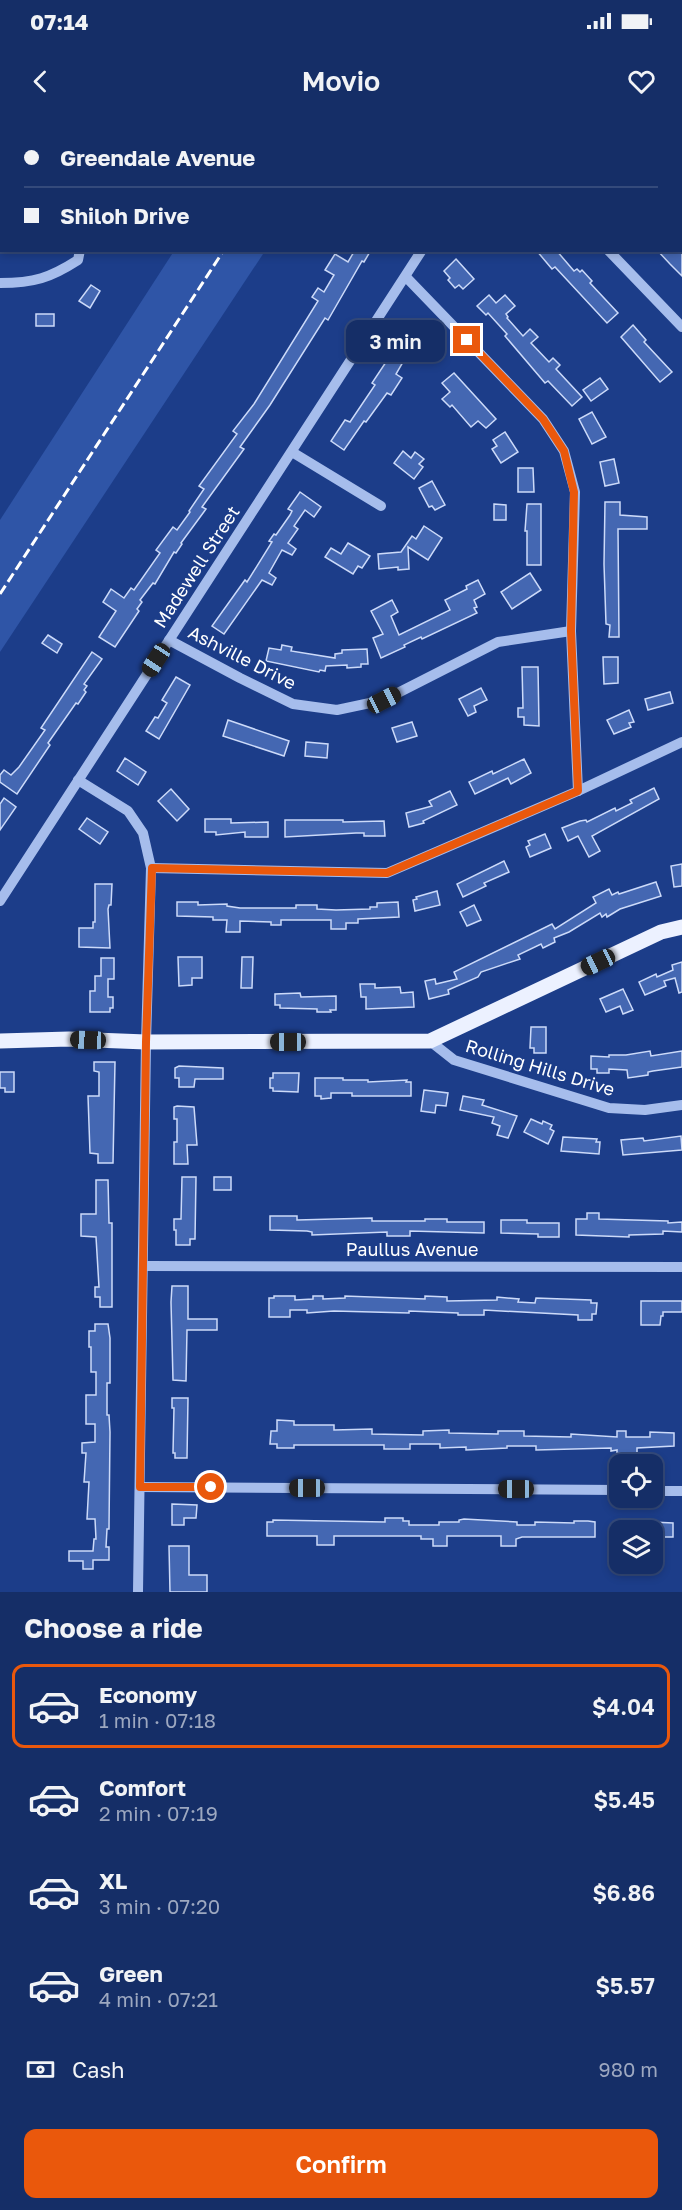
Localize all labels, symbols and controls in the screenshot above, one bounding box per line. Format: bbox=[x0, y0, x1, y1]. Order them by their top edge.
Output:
text: 07:14 bbox=[30, 8, 88, 35]
icon: back bbox=[24, 65, 57, 98]
text: Movio bbox=[302, 65, 380, 97]
icon: heart bbox=[625, 65, 658, 98]
text: Greendale Avenue bbox=[60, 144, 255, 171]
text: Shiloh Drive bbox=[60, 202, 189, 229]
callout: 3 min bbox=[347, 319, 446, 361]
route end bbox=[453, 326, 480, 353]
text: 3 min bbox=[369, 329, 422, 353]
street label: Madewell Street bbox=[149, 501, 244, 632]
street label: Ashville Drive bbox=[185, 621, 300, 694]
car bbox=[139, 640, 173, 680]
car bbox=[364, 684, 404, 716]
car bbox=[578, 946, 618, 978]
car bbox=[70, 1030, 106, 1050]
car bbox=[270, 1033, 306, 1051]
street label: Rolling Hills Drive bbox=[463, 1034, 617, 1100]
street label: Paullus Avenue bbox=[346, 1238, 478, 1260]
map controls bbox=[609, 1454, 663, 1574]
button: locate bbox=[609, 1454, 663, 1508]
route start bbox=[197, 1473, 224, 1500]
car bbox=[289, 1479, 325, 1497]
car bbox=[498, 1480, 534, 1498]
button: layers bbox=[609, 1520, 663, 1574]
text: Choose a ride bbox=[24, 1612, 203, 1644]
icon: car bbox=[27, 1679, 81, 1733]
text: Economy bbox=[99, 1681, 197, 1708]
text: $4.04 bbox=[592, 1693, 655, 1720]
text: 1 min · 07:18 bbox=[99, 1708, 216, 1732]
icon: car bbox=[27, 1772, 81, 1826]
text: Comfort bbox=[99, 1774, 186, 1801]
text: $5.45 bbox=[594, 1786, 655, 1813]
text: 2 min · 07:19 bbox=[99, 1801, 218, 1825]
icon: car bbox=[27, 1865, 81, 1919]
text: XL bbox=[99, 1867, 127, 1894]
text: $6.86 bbox=[592, 1879, 655, 1906]
text: 3 min · 07:20 bbox=[99, 1894, 220, 1918]
icon: car bbox=[27, 1958, 81, 2012]
text: Green bbox=[99, 1960, 163, 1987]
text: $5.57 bbox=[595, 1972, 655, 1999]
text: 4 min · 07:21 bbox=[99, 1987, 218, 2011]
icon: cash bbox=[24, 2053, 57, 2086]
text: Cash bbox=[72, 2056, 125, 2083]
text: 980 m bbox=[599, 2057, 658, 2081]
button: Confirm bbox=[24, 2129, 658, 2198]

